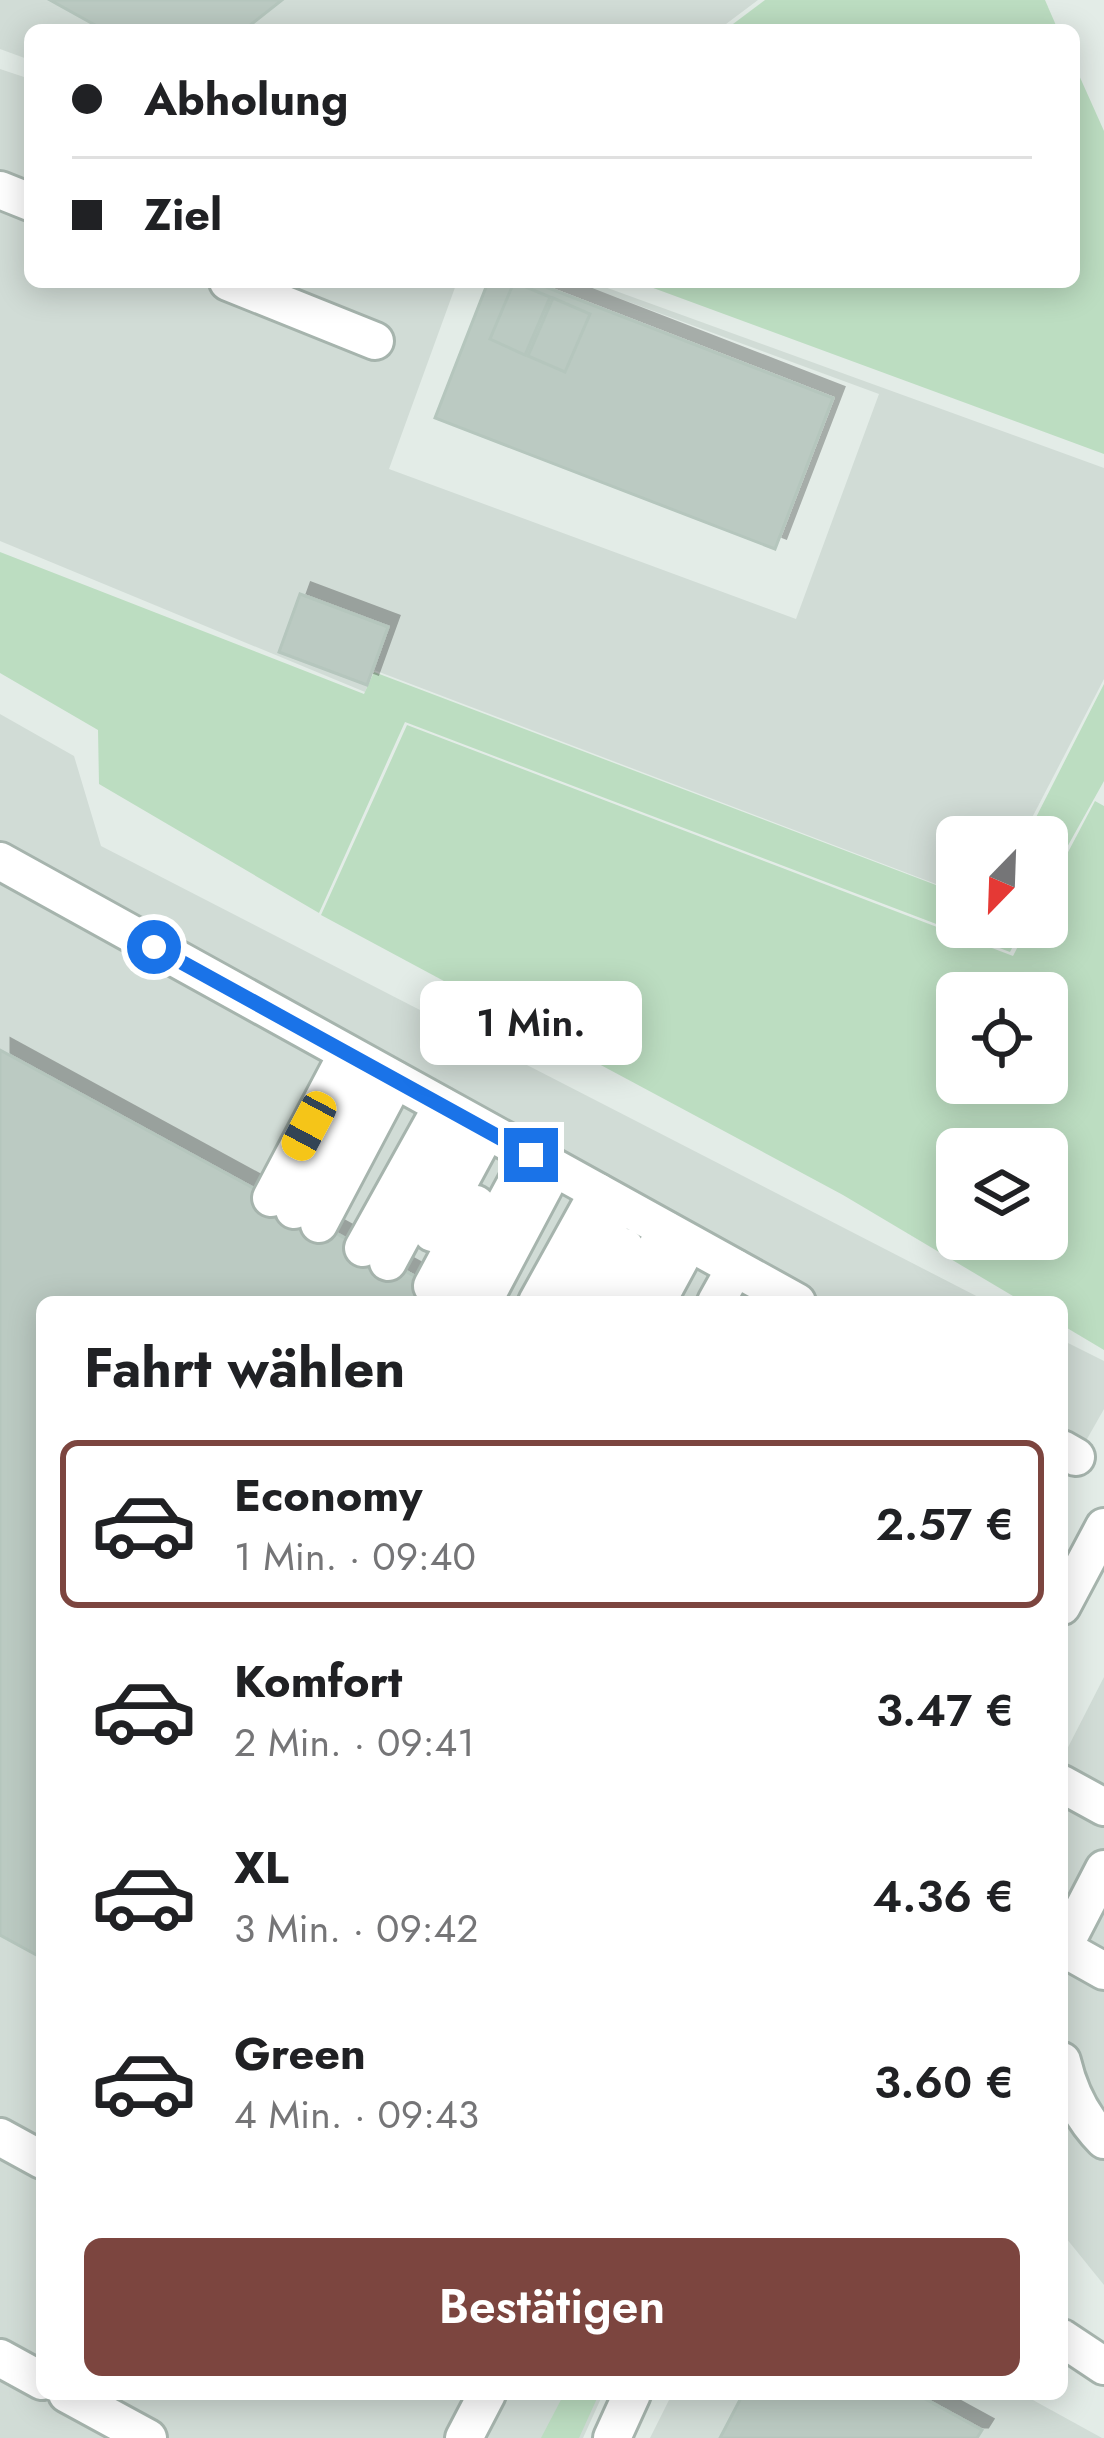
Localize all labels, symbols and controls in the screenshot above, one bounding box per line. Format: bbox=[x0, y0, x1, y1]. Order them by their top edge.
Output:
text: Abholung bbox=[144, 67, 348, 132]
text: Ziel bbox=[144, 182, 222, 247]
north arrow bbox=[936, 816, 1068, 948]
map controls bbox=[936, 816, 1068, 1260]
route start bbox=[127, 920, 181, 974]
button: locate bbox=[936, 972, 1068, 1104]
callout: 1 Min. bbox=[420, 981, 642, 1065]
text: 1 Min. bbox=[476, 994, 586, 1051]
car bbox=[276, 1086, 342, 1166]
route end bbox=[504, 1128, 558, 1182]
button: layers bbox=[936, 1128, 1068, 1260]
text: Fahrt wählen bbox=[84, 1329, 405, 1407]
text: Economy bbox=[234, 1463, 422, 1528]
icon: car bbox=[90, 1470, 198, 1578]
text: 2.57 € bbox=[876, 1492, 1014, 1557]
text: 1 Min. · 09:40 bbox=[234, 1528, 476, 1585]
text: Komfort bbox=[234, 1649, 402, 1714]
icon: car bbox=[90, 1656, 198, 1764]
text: 3.47 € bbox=[876, 1678, 1014, 1743]
text: 2 Min. · 09:41 bbox=[234, 1714, 475, 1771]
text: XL bbox=[234, 1835, 289, 1900]
icon: car bbox=[90, 1842, 198, 1950]
text: 4.36 € bbox=[872, 1864, 1014, 1929]
text: 3 Min. · 09:42 bbox=[234, 1900, 479, 1957]
text: Green bbox=[234, 2021, 366, 2086]
icon: car bbox=[90, 2028, 198, 2136]
text: 3.60 € bbox=[874, 2050, 1014, 2115]
text: 4 Min. · 09:43 bbox=[234, 2086, 479, 2143]
button: Bestätigen bbox=[84, 2238, 1020, 2376]

